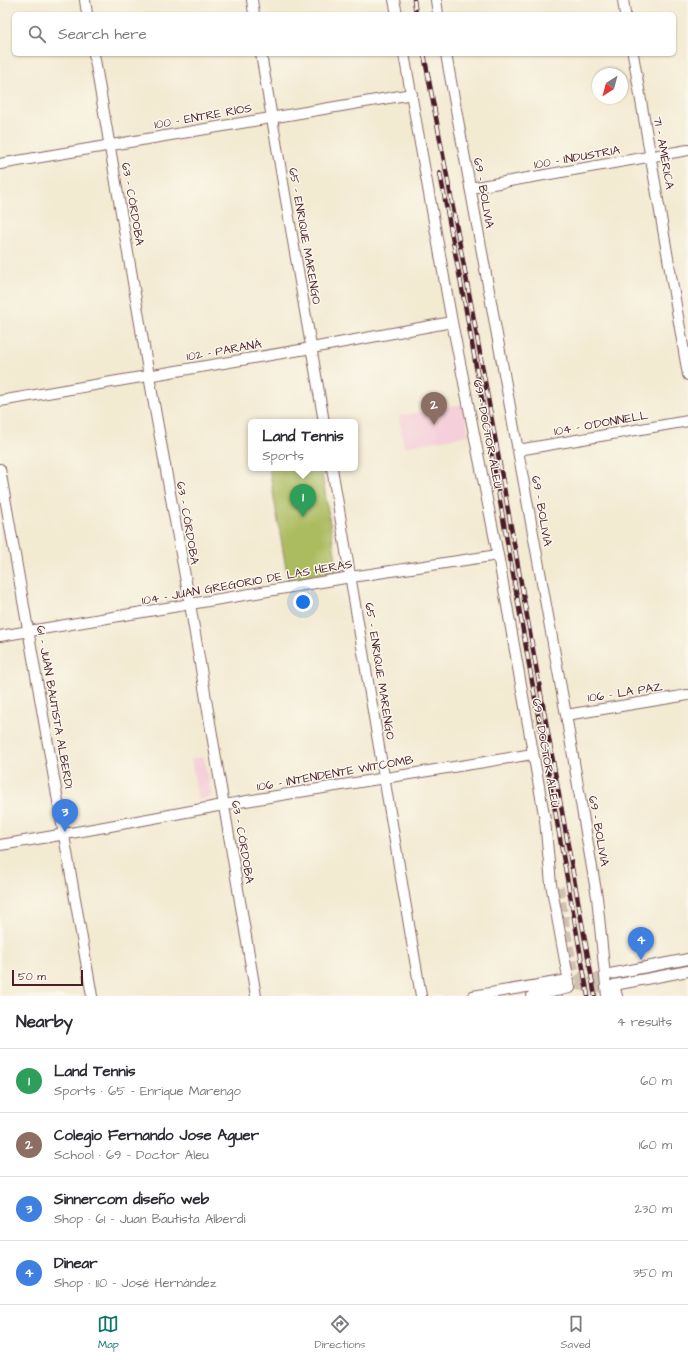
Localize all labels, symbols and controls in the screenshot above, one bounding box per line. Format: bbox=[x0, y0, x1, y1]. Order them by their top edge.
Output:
search box bbox=[12, 12, 676, 56]
icon: search bbox=[26, 23, 48, 45]
text: Search here bbox=[58, 24, 147, 45]
north arrow bbox=[592, 68, 628, 104]
street label: 100 - ENTRE RÍOS bbox=[153, 100, 253, 133]
street label: 71 - AMÉRICA bbox=[649, 115, 678, 191]
street label: 100 - INDUSTRIA bbox=[533, 142, 622, 173]
street label: 69 - BOLIVIA bbox=[469, 156, 498, 230]
street label: 63 - CÓRDOBA bbox=[117, 161, 148, 247]
street label: 65 - ENRIQUE MARENGO bbox=[284, 166, 325, 306]
street label: 102 - PARANÁ bbox=[185, 335, 263, 365]
street label: 69 - DOCTOR ALEU bbox=[469, 378, 506, 490]
pin: 2 bbox=[421, 392, 447, 425]
street label: 104 - O'DONNELL bbox=[553, 407, 650, 440]
popup bbox=[248, 419, 358, 471]
text: Land Tennis bbox=[262, 426, 344, 447]
text: Sports bbox=[262, 447, 304, 465]
street label: 69 - BOLIVIA bbox=[527, 474, 556, 548]
street label: 63 - CÓRDOBA bbox=[172, 480, 203, 566]
pin: 1 bbox=[290, 484, 316, 517]
street label: 104 - JUAN GREGORIO DE LAS HERAS bbox=[140, 556, 354, 609]
your location bbox=[293, 592, 313, 612]
street label: 65 - ENRIQUE MARENGO bbox=[360, 601, 399, 741]
street label: 61 - JUAN BAUTISTA ALBERDI bbox=[32, 624, 77, 790]
street label: 106 - LA PAZ bbox=[586, 678, 664, 707]
street label: 69 - DOCTOR ALEU bbox=[528, 697, 564, 809]
street label: 106 - INTENDENTE WITCOMB bbox=[255, 751, 415, 796]
street label: 69 - BOLIVIA bbox=[584, 794, 613, 868]
pin: 3 bbox=[52, 799, 78, 832]
street label: 63 - CÓRDOBA bbox=[227, 799, 258, 885]
pin: 4 bbox=[628, 927, 654, 960]
scale bar bbox=[12, 968, 83, 987]
text: 50 m bbox=[18, 969, 46, 984]
text: Nearby bbox=[16, 1010, 73, 1034]
text: 4 results bbox=[617, 1013, 672, 1031]
text: Land Tennis bbox=[54, 1061, 135, 1082]
text: 1 bbox=[28, 1072, 30, 1090]
text: 60 m bbox=[640, 1072, 672, 1090]
text: Sports · 65 - Enrique Marengo bbox=[54, 1082, 241, 1100]
text: Colegio Fernando Jose Aguer bbox=[54, 1125, 259, 1146]
text: 2 bbox=[25, 1136, 33, 1154]
text: 160 m bbox=[639, 1136, 672, 1154]
text: School · 69 - Doctor Aleu bbox=[54, 1146, 209, 1164]
text: Sinnercom diseño web bbox=[54, 1189, 209, 1210]
text: 3 bbox=[26, 1200, 32, 1218]
text: 230 m bbox=[634, 1200, 672, 1218]
text: Shop · 61 - Juan Bautista Alberdi bbox=[54, 1210, 245, 1228]
text: Dinear bbox=[54, 1253, 98, 1274]
text: 4 bbox=[25, 1264, 33, 1282]
text: 350 m bbox=[633, 1264, 672, 1282]
text: Shop · 110 - José Hernández bbox=[54, 1274, 216, 1292]
tab: Map bbox=[97, 1313, 119, 1352]
tab: Directions bbox=[314, 1313, 366, 1352]
tab: Saved bbox=[561, 1313, 591, 1352]

